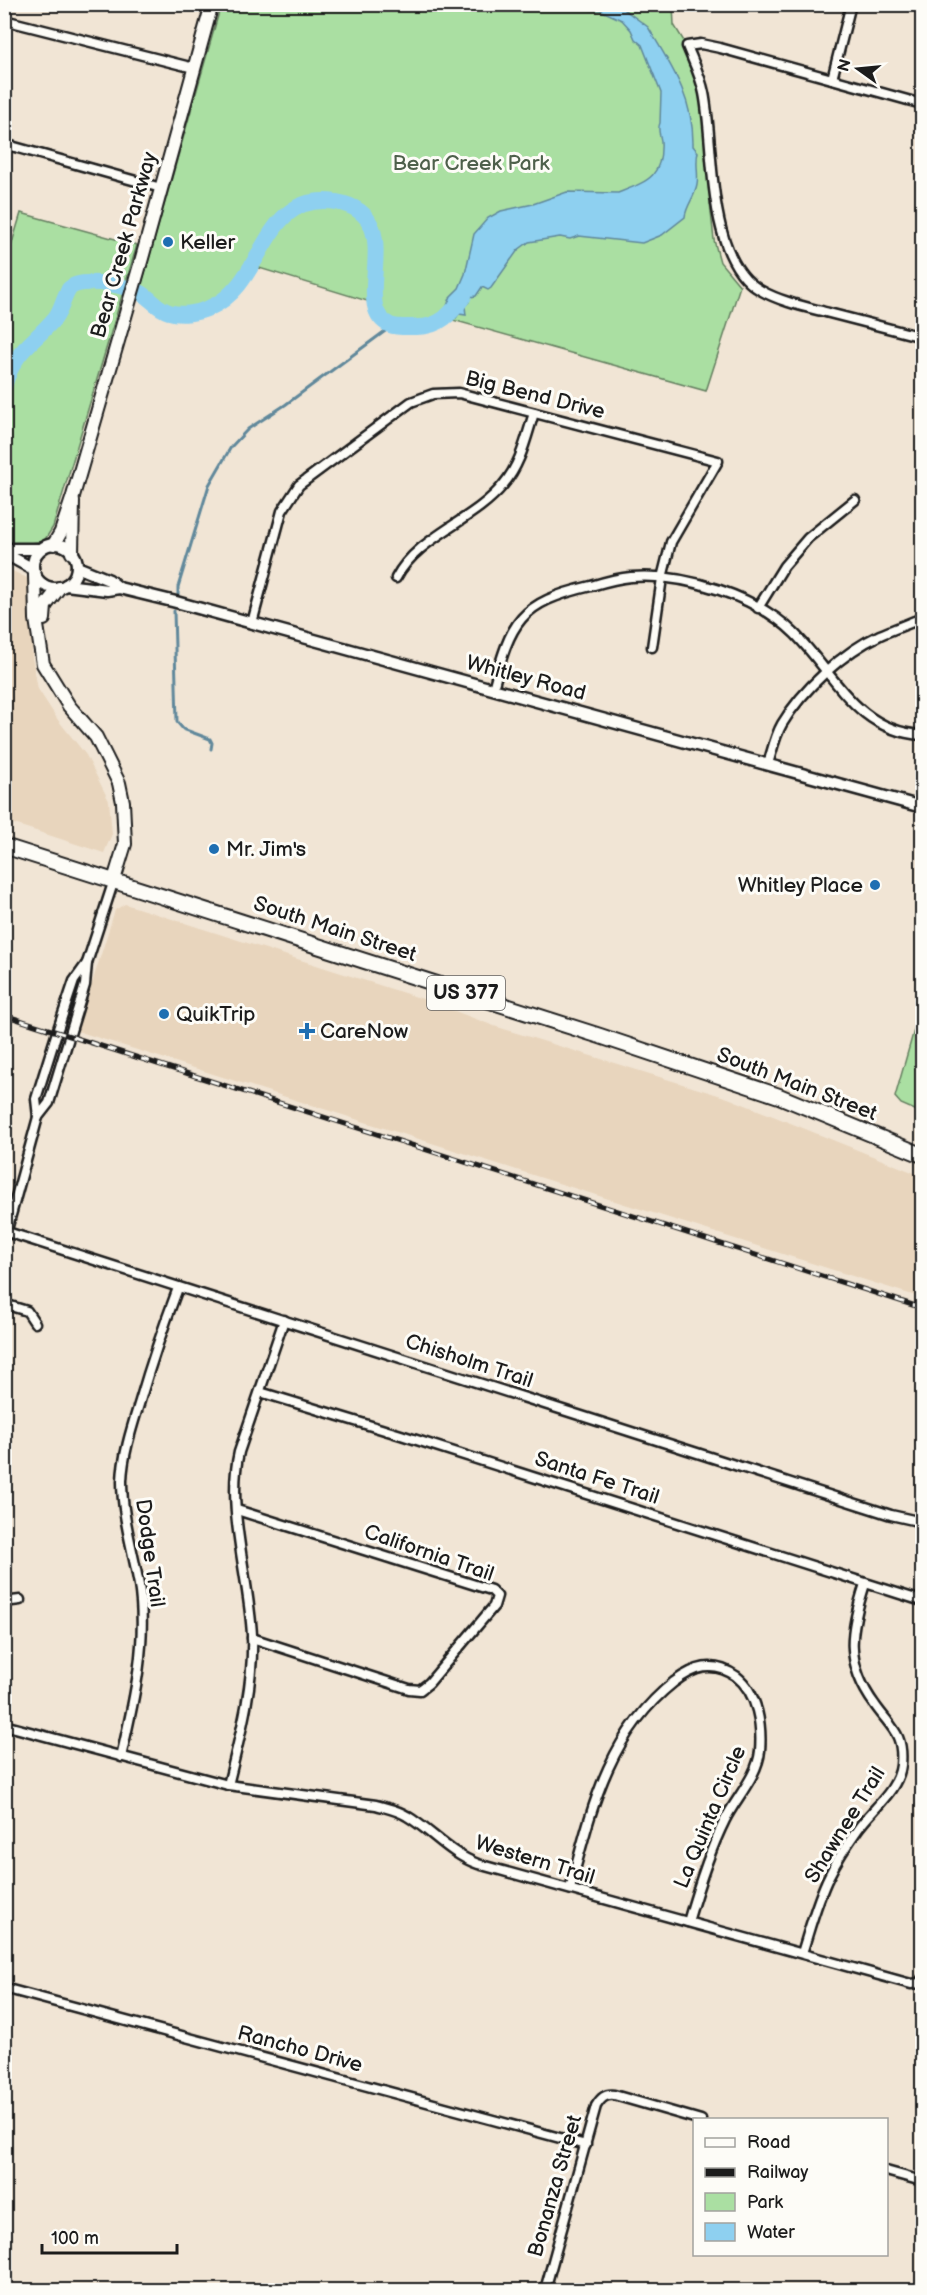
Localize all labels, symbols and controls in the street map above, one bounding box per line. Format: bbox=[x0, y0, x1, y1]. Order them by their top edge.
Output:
north arrow bbox=[828, 39, 888, 99]
text: N bbox=[834, 57, 856, 74]
street label: Bear Creek Parkway bbox=[85, 149, 163, 341]
park label: Bear Creek Park bbox=[392, 151, 550, 176]
place label: Keller bbox=[180, 230, 235, 255]
marker: Keller bbox=[161, 235, 175, 249]
street label: Big Bend Drive bbox=[463, 366, 607, 424]
street label: Whitley Road bbox=[464, 650, 588, 706]
place label: Mr. Jim's bbox=[226, 837, 306, 862]
marker: Mr. Jim's bbox=[207, 842, 221, 856]
place label: Whitley Place bbox=[738, 873, 863, 898]
marker: Whitley Place bbox=[868, 878, 882, 892]
street label: South Main Street bbox=[251, 891, 420, 967]
road number: US 377 bbox=[427, 976, 505, 1010]
place label: QuikTrip bbox=[176, 1002, 256, 1027]
marker: QuikTrip bbox=[157, 1007, 171, 1021]
place label: CareNow bbox=[320, 1019, 408, 1044]
marker: CareNow bbox=[298, 1022, 316, 1040]
street label: South Main Street bbox=[713, 1042, 881, 1126]
street label: Chisholm Trail bbox=[402, 1329, 536, 1393]
street label: Santa Fe Trail bbox=[532, 1446, 662, 1510]
street label: Dodge Trail bbox=[130, 1497, 170, 1609]
street label: California Trail bbox=[361, 1519, 497, 1587]
street label: La Quinta Circle bbox=[669, 1742, 751, 1892]
street label: Shawnee Trail bbox=[799, 1762, 891, 1888]
street label: Western Trail bbox=[472, 1830, 598, 1890]
street label: Rancho Drive bbox=[235, 2020, 365, 2078]
street label: Bonanza Street bbox=[523, 2112, 587, 2260]
legend bbox=[693, 2118, 888, 2256]
text: Road bbox=[747, 2132, 791, 2153]
text: Railway bbox=[747, 2162, 809, 2183]
text: Park bbox=[747, 2192, 783, 2213]
scale bar bbox=[42, 2217, 177, 2255]
text: Water bbox=[747, 2222, 795, 2243]
text: 100 m bbox=[51, 2228, 99, 2249]

